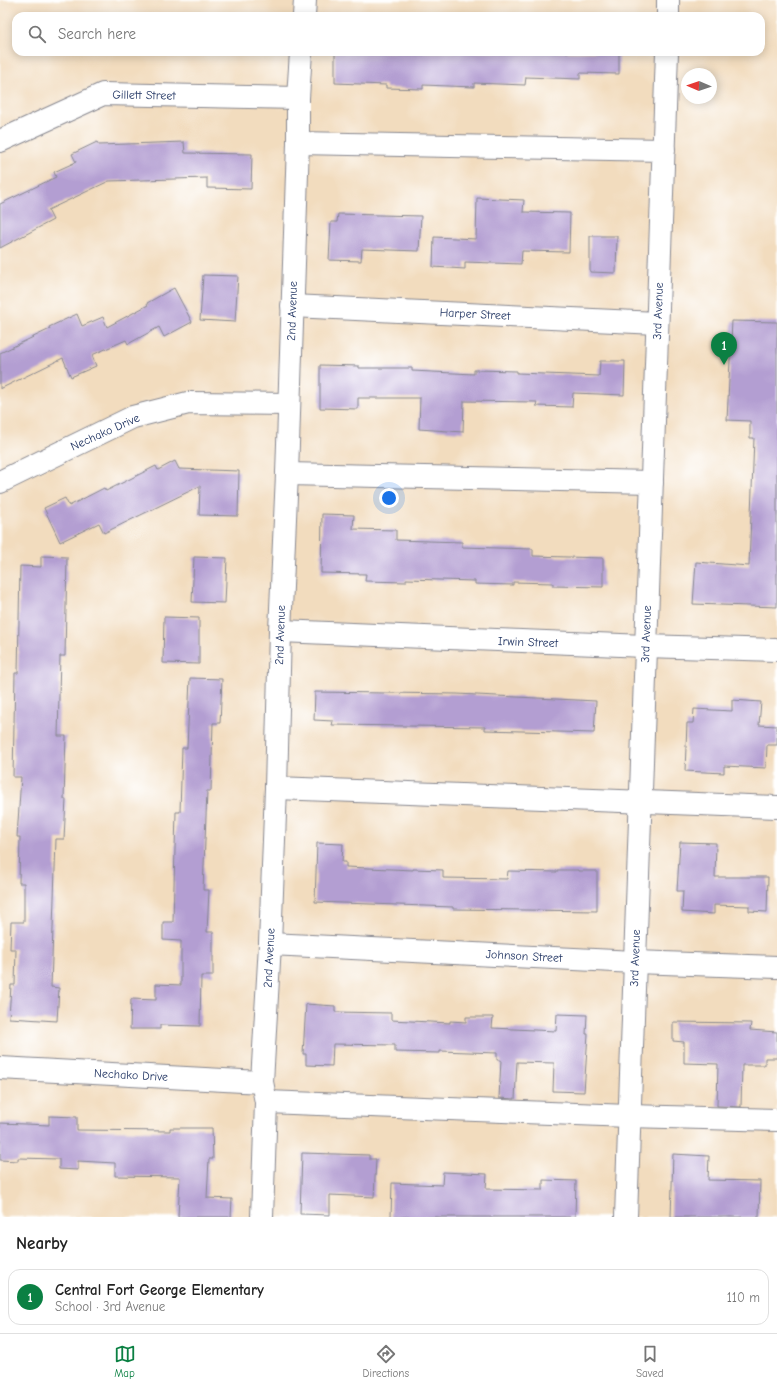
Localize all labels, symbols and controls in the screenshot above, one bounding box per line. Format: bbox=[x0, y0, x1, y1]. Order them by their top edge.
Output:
search box bbox=[12, 12, 765, 56]
icon: search bbox=[26, 23, 48, 45]
text: Search here bbox=[58, 25, 136, 43]
north arrow bbox=[681, 68, 717, 104]
street label: Gillett Street bbox=[112, 87, 176, 103]
street label: 2nd Avenue bbox=[284, 281, 300, 341]
street label: 3rd Avenue bbox=[650, 282, 666, 340]
street label: Harper Street bbox=[439, 305, 511, 323]
pin: 1 bbox=[711, 332, 737, 365]
street label: Nechako Drive bbox=[68, 411, 142, 453]
your location bbox=[379, 488, 399, 508]
street label: 2nd Avenue bbox=[272, 605, 288, 665]
street label: 3rd Avenue bbox=[638, 605, 654, 663]
street label: Irwin Street bbox=[498, 634, 559, 650]
street label: 2nd Avenue bbox=[260, 928, 278, 988]
street label: 3rd Avenue bbox=[627, 929, 643, 987]
street label: Johnson Street bbox=[485, 947, 563, 965]
street label: Nechako Drive bbox=[94, 1066, 168, 1084]
text: Nearby bbox=[16, 1234, 67, 1253]
text: Central Fort George Elementary bbox=[55, 1281, 264, 1299]
text: 1 bbox=[27, 1290, 33, 1305]
text: 110 m bbox=[727, 1290, 760, 1305]
text: School · 3rd Avenue bbox=[55, 1299, 165, 1314]
tab: Map bbox=[114, 1343, 136, 1380]
tab: Directions bbox=[363, 1343, 409, 1380]
tab: Saved bbox=[636, 1343, 663, 1380]

